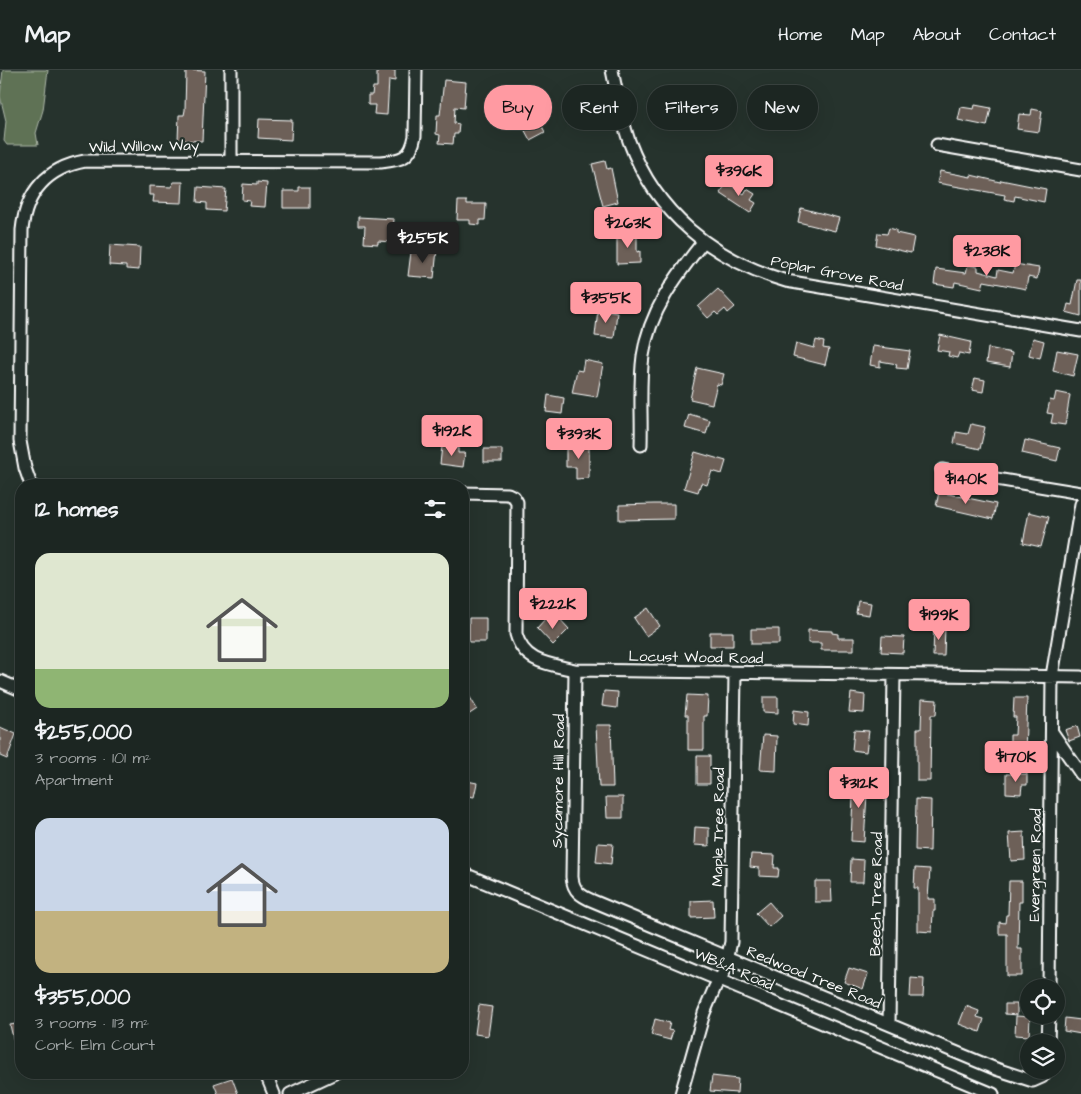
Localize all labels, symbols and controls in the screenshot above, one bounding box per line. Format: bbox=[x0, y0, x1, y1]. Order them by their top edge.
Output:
text: Map bbox=[25, 18, 70, 52]
text: Home bbox=[778, 22, 823, 47]
text: Map bbox=[851, 22, 885, 47]
text: About bbox=[913, 22, 961, 47]
text: Contact bbox=[989, 22, 1056, 47]
chip: Buy bbox=[484, 85, 552, 130]
chip: Rent bbox=[562, 85, 637, 130]
chip: Filters bbox=[647, 85, 737, 130]
chip: New bbox=[747, 85, 818, 130]
street label: Wild Willow Way bbox=[89, 135, 199, 159]
pin: $396K bbox=[704, 154, 774, 197]
text: $396K bbox=[716, 160, 762, 182]
pin: $263K bbox=[593, 206, 663, 249]
text: $263K bbox=[605, 212, 651, 234]
pin: $255K bbox=[388, 222, 458, 264]
text: $255K bbox=[398, 227, 448, 249]
pin: $238K bbox=[952, 234, 1022, 277]
text: $238K bbox=[964, 240, 1010, 262]
street label: Poplar Grove Road bbox=[769, 250, 905, 297]
pin: $355K bbox=[571, 282, 641, 324]
text: $355K bbox=[581, 287, 631, 309]
pin: $192K bbox=[417, 414, 487, 457]
pin: $393K bbox=[544, 418, 614, 460]
text: $192K bbox=[433, 420, 471, 442]
text: $393K bbox=[557, 423, 601, 445]
pin: $140K bbox=[931, 462, 1001, 505]
text: $140K bbox=[945, 468, 987, 490]
text: 12 homes bbox=[35, 495, 119, 524]
icon: filters bbox=[421, 495, 449, 523]
icon: home bbox=[197, 585, 287, 675]
pin: $222K bbox=[518, 588, 588, 630]
text: $222K bbox=[530, 593, 576, 615]
pin: $199K bbox=[904, 598, 974, 641]
text: $199K bbox=[920, 604, 958, 626]
street label: Locust Wood Road bbox=[628, 646, 764, 669]
street label: Sycamore Hill Road bbox=[547, 714, 571, 848]
text: $255,000 bbox=[35, 718, 132, 747]
pin: $170K bbox=[981, 740, 1051, 783]
text: $170K bbox=[996, 746, 1036, 768]
text: 3 rooms · 101 m² bbox=[35, 747, 151, 769]
pin: $312K bbox=[824, 766, 894, 809]
street label: Maple Tree Road bbox=[707, 767, 730, 887]
text: Apartment bbox=[35, 769, 113, 791]
text: $312K bbox=[840, 772, 878, 794]
street label: Evergreen Road bbox=[1024, 808, 1048, 922]
street label: Beech Tree Road bbox=[865, 831, 888, 956]
icon: home bbox=[197, 850, 287, 940]
street label: Redwood Tree Road bbox=[743, 941, 885, 1014]
street label: WB&A Road bbox=[691, 943, 777, 996]
map controls bbox=[1020, 979, 1065, 1079]
button: locate bbox=[1020, 979, 1065, 1024]
text: $355,000 bbox=[35, 983, 131, 1012]
text: 3 rooms · 113 m² bbox=[35, 1012, 149, 1034]
text: Cork Elm Court bbox=[35, 1034, 155, 1056]
button: layers bbox=[1020, 1034, 1065, 1079]

